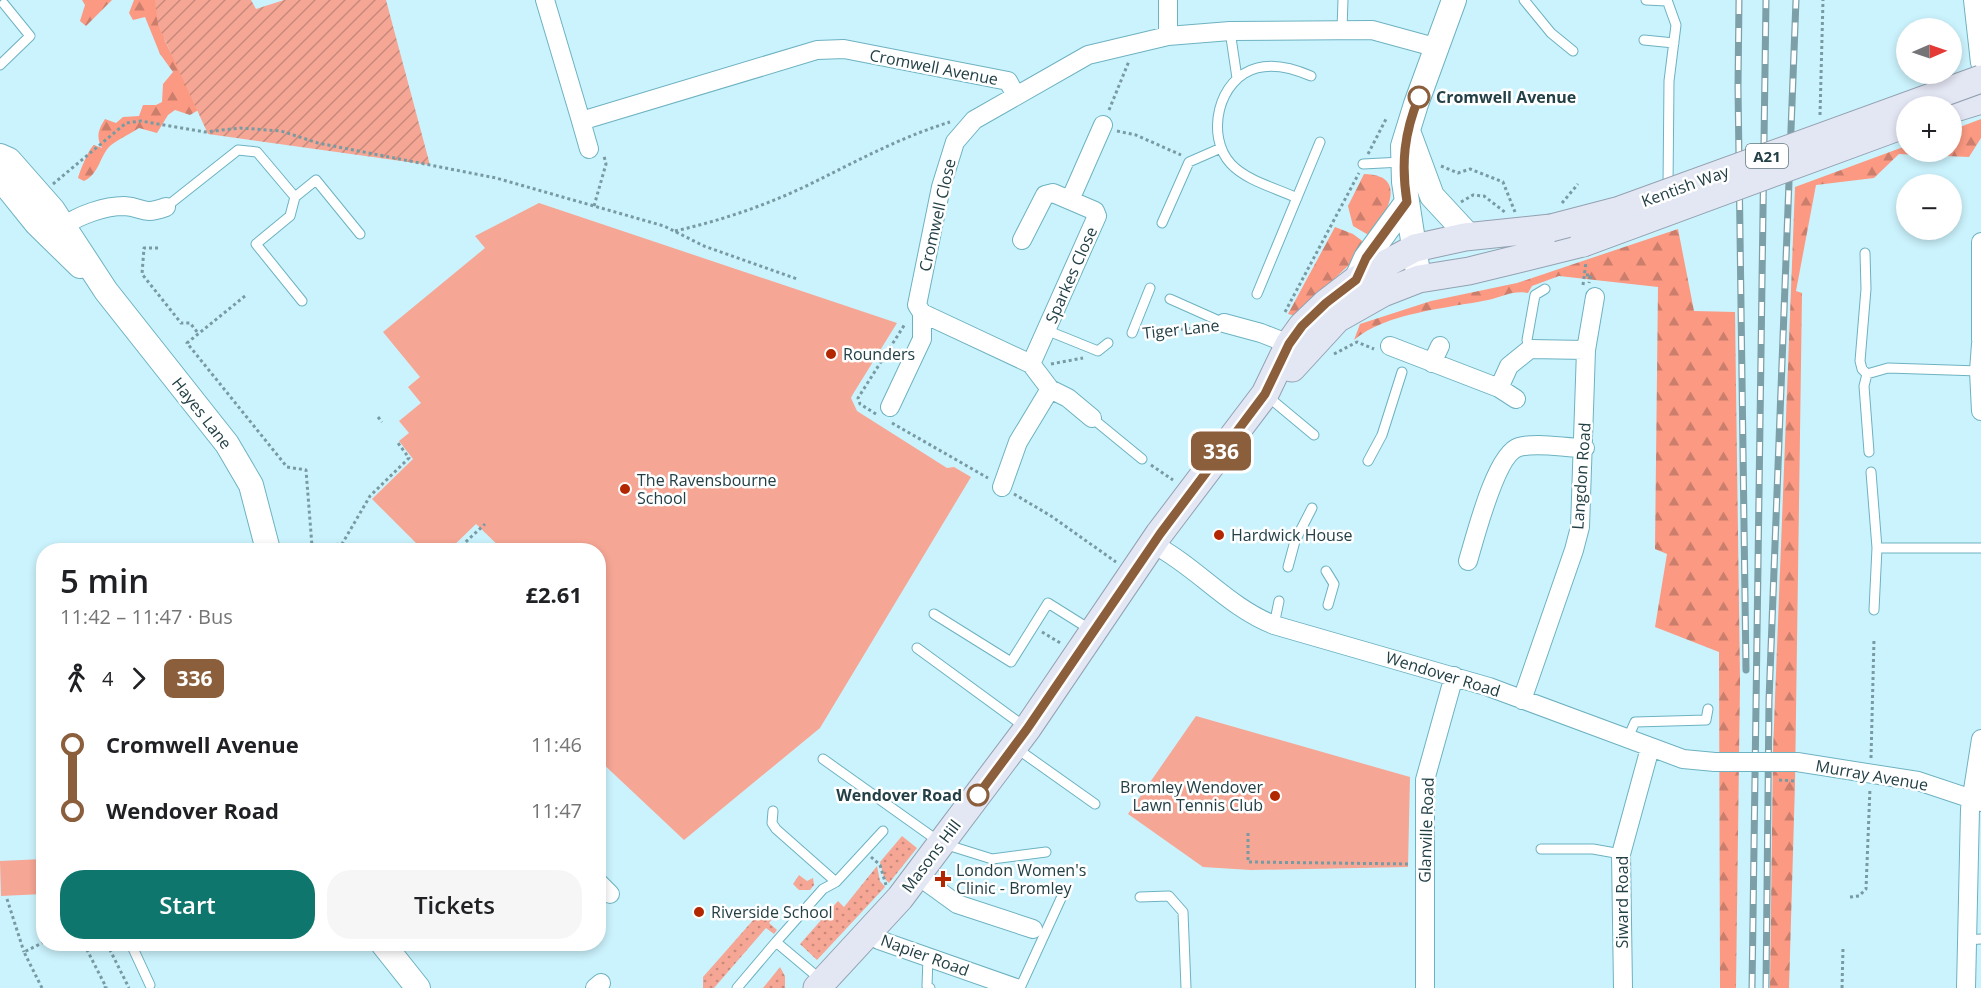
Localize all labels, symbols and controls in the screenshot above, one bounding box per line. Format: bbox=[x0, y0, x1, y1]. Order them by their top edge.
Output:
north arrow bbox=[1896, 18, 1962, 84]
map controls bbox=[1896, 18, 1962, 240]
street label: Cromwell Avenue bbox=[868, 44, 1000, 90]
marker: Cromwell Avenue bbox=[1408, 86, 1430, 108]
place label: Cromwell Avenue bbox=[1436, 86, 1576, 108]
button: + bbox=[1896, 96, 1962, 162]
road number: A21 bbox=[1746, 144, 1788, 168]
street label: Cromwell Close bbox=[913, 156, 961, 274]
street label: Kentish Way bbox=[1638, 160, 1733, 212]
button: − bbox=[1896, 174, 1962, 240]
street label: Sparkes Close bbox=[1040, 223, 1102, 327]
street label: Tiger Lane bbox=[1141, 314, 1221, 344]
place label: Rounders bbox=[843, 343, 915, 365]
marker: Rounders bbox=[824, 347, 838, 361]
street label: Hayes Lane bbox=[167, 373, 237, 453]
street label: Langdon Road bbox=[1566, 422, 1596, 530]
line badge: 336 bbox=[1186, 432, 1256, 470]
text: 336 bbox=[1203, 437, 1239, 465]
place label: The Ravensbourne School bbox=[637, 469, 777, 509]
marker: The Ravensbourne School bbox=[618, 482, 632, 496]
place label: Hardwick House bbox=[1231, 524, 1353, 546]
marker: Hardwick House bbox=[1212, 528, 1226, 542]
text: 5 min bbox=[60, 558, 149, 603]
text: £2.61 bbox=[525, 579, 582, 609]
text: 11:42 – 11:47 · Bus bbox=[60, 603, 233, 630]
street label: Wendover Road bbox=[1383, 646, 1503, 702]
icon: walk bbox=[60, 662, 93, 695]
icon: forward bbox=[122, 662, 155, 695]
text: 336 bbox=[176, 664, 212, 692]
text: 4 bbox=[102, 665, 113, 692]
text: Cromwell Avenue bbox=[106, 729, 299, 759]
text: 11:46 bbox=[531, 731, 582, 758]
street label: Murray Avenue bbox=[1814, 754, 1930, 796]
place label: Bromley Wendover Lawn Tennis Club bbox=[1120, 776, 1263, 816]
street label: Glanville Road bbox=[1413, 777, 1439, 883]
place label: Wendover Road bbox=[836, 784, 962, 806]
marker: Wendover Road bbox=[967, 784, 989, 806]
marker: Bromley Wendover Lawn Tennis Club bbox=[1268, 789, 1282, 803]
text: Wendover Road bbox=[106, 795, 279, 825]
text: 11:47 bbox=[531, 797, 582, 824]
street label: Masons Hill bbox=[896, 815, 966, 897]
street label: Siward Road bbox=[1611, 856, 1633, 948]
place label: London Women's Clinic - Bromley bbox=[956, 859, 1086, 899]
button: Start bbox=[60, 870, 315, 939]
button: Tickets bbox=[327, 870, 582, 939]
marker: London Women's Clinic - Bromley bbox=[934, 870, 952, 888]
place label: Riverside School bbox=[711, 901, 833, 923]
marker: Riverside School bbox=[692, 905, 706, 919]
street label: Napier Road bbox=[878, 929, 972, 981]

